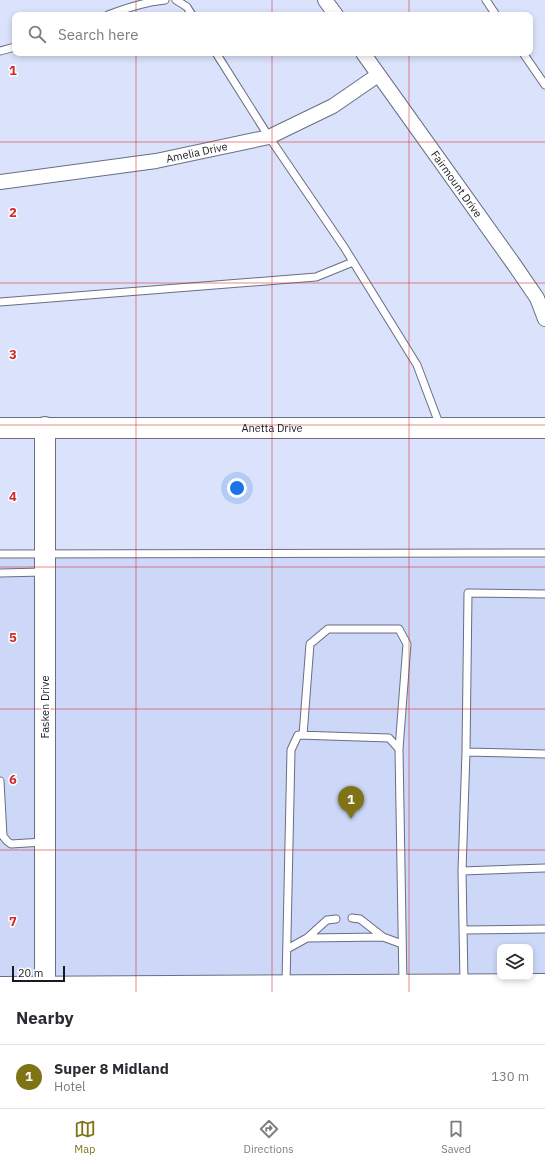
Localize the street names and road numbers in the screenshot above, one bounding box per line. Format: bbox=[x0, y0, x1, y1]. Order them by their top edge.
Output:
street label: Amelia Drive bbox=[165, 139, 229, 166]
street label: Fairmount Drive bbox=[428, 148, 485, 220]
street label: Anetta Drive bbox=[241, 421, 303, 435]
street label: Fasken Drive bbox=[38, 676, 52, 738]

